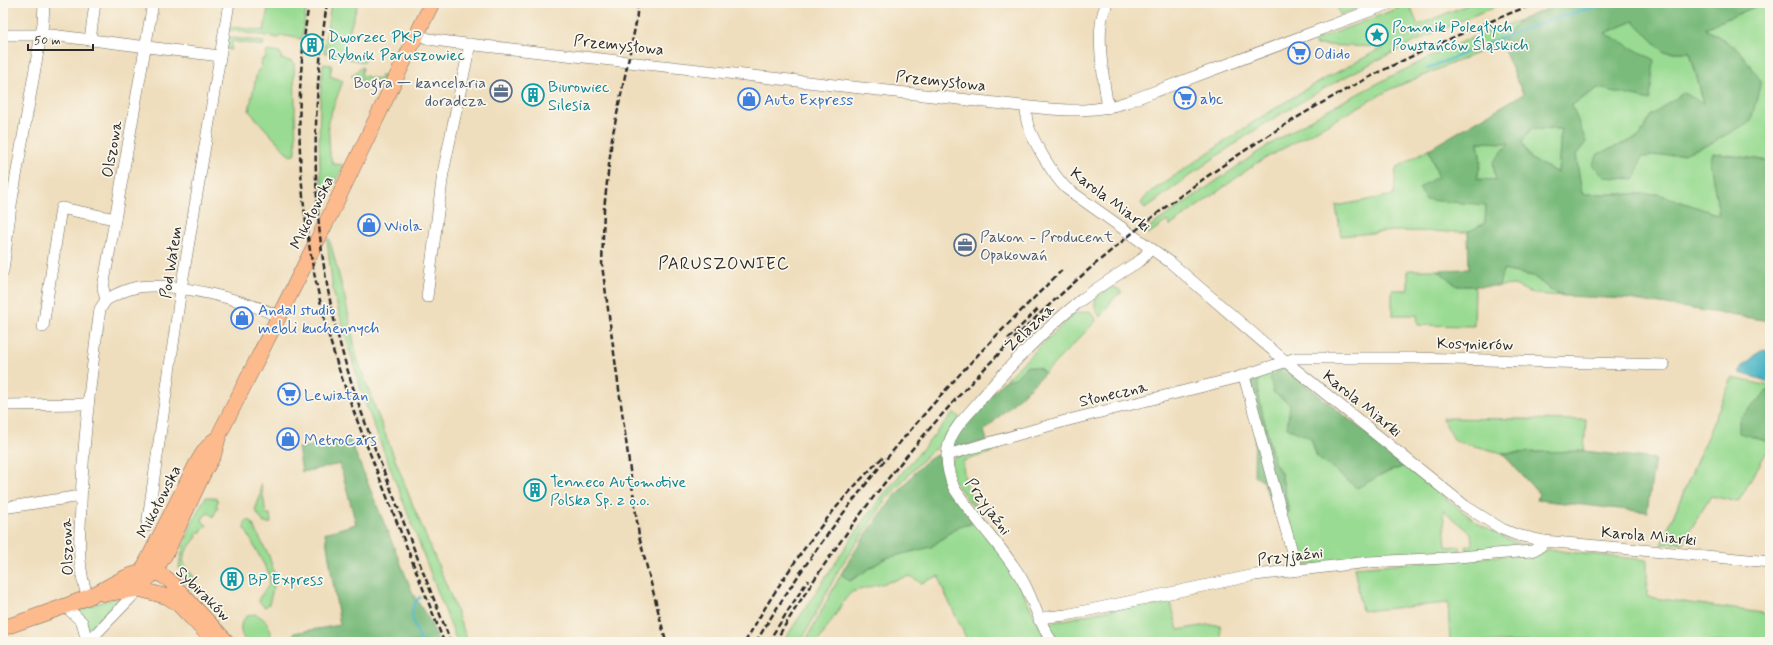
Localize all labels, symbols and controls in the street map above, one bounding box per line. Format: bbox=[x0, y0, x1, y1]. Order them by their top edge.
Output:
place label: Pomnik Poległych Powstańców Śląskich bbox=[1392, 17, 1529, 56]
place icon: Pomnik Poległych Powstańców Śląskich bbox=[1364, 22, 1390, 48]
scale bar bbox=[28, 26, 93, 52]
place label: Dworzec PKP Rybnik Paruszowiec bbox=[328, 27, 465, 66]
street label: Przemysłowa bbox=[573, 30, 665, 61]
building icon: Dworzec PKP Rybnik Paruszowiec bbox=[299, 32, 325, 58]
text: 50 m bbox=[34, 33, 61, 49]
supermarket icon: Odido bbox=[1286, 40, 1312, 66]
place label: Odido bbox=[1314, 44, 1350, 65]
street label: Przemysłowa bbox=[895, 66, 987, 97]
place label: Bogra — kancelaria doradcza bbox=[354, 73, 486, 112]
place label: Biurowiec Silesia bbox=[548, 77, 609, 116]
office icon: Bogra — kancelaria doradcza bbox=[488, 78, 514, 104]
building icon: Biurowiec Silesia bbox=[520, 82, 546, 108]
supermarket icon: abc bbox=[1172, 85, 1198, 111]
shop icon: Auto Express bbox=[736, 86, 762, 112]
place label: abc bbox=[1200, 89, 1223, 110]
place label: Auto Express bbox=[764, 90, 853, 111]
street label: Olszowa bbox=[97, 119, 128, 179]
street label: Karola Miarki bbox=[1066, 163, 1155, 238]
street label: Mikołowska bbox=[286, 172, 339, 253]
shop icon: Wiola bbox=[356, 212, 382, 238]
place label: Wiola bbox=[384, 216, 423, 237]
street label: Pod Wałem bbox=[155, 225, 188, 300]
place label: Pakon - Producent Opakowań bbox=[980, 227, 1114, 266]
office icon: Pakon - Producent Opakowań bbox=[952, 232, 978, 258]
district label: PARUSZOWIEC bbox=[658, 253, 790, 275]
street label: Żelazna bbox=[1000, 299, 1060, 357]
place label: Andal studio mebli kuchennych bbox=[258, 300, 380, 339]
shop icon: Andal studio mebli kuchennych bbox=[229, 305, 255, 331]
street label: Kosynierów bbox=[1437, 333, 1513, 356]
street label: Karola Miarki bbox=[1318, 366, 1406, 443]
street label: Słoneczna bbox=[1077, 376, 1150, 413]
supermarket icon: Lewiatan bbox=[276, 381, 302, 407]
place label: Lewiatan bbox=[304, 385, 368, 406]
shop icon: MetroCars bbox=[275, 426, 301, 452]
place label: MetroCars bbox=[304, 430, 377, 451]
street label: Mikołowska bbox=[132, 462, 187, 542]
place label: Tenneco Automotive Polska Sp. z o.o. bbox=[550, 472, 686, 511]
street label: Przyjaźni bbox=[960, 474, 1016, 540]
building icon: Tenneco Automotive Polska Sp. z o.o. bbox=[522, 477, 548, 503]
street label: Olszowa bbox=[56, 518, 79, 576]
street label: Karola Miarki bbox=[1600, 522, 1698, 551]
street label: Przyjaźni bbox=[1256, 542, 1325, 571]
street label: Sybiraków bbox=[171, 562, 235, 626]
building icon: BP Express bbox=[219, 566, 245, 592]
place label: BP Express bbox=[248, 570, 323, 591]

